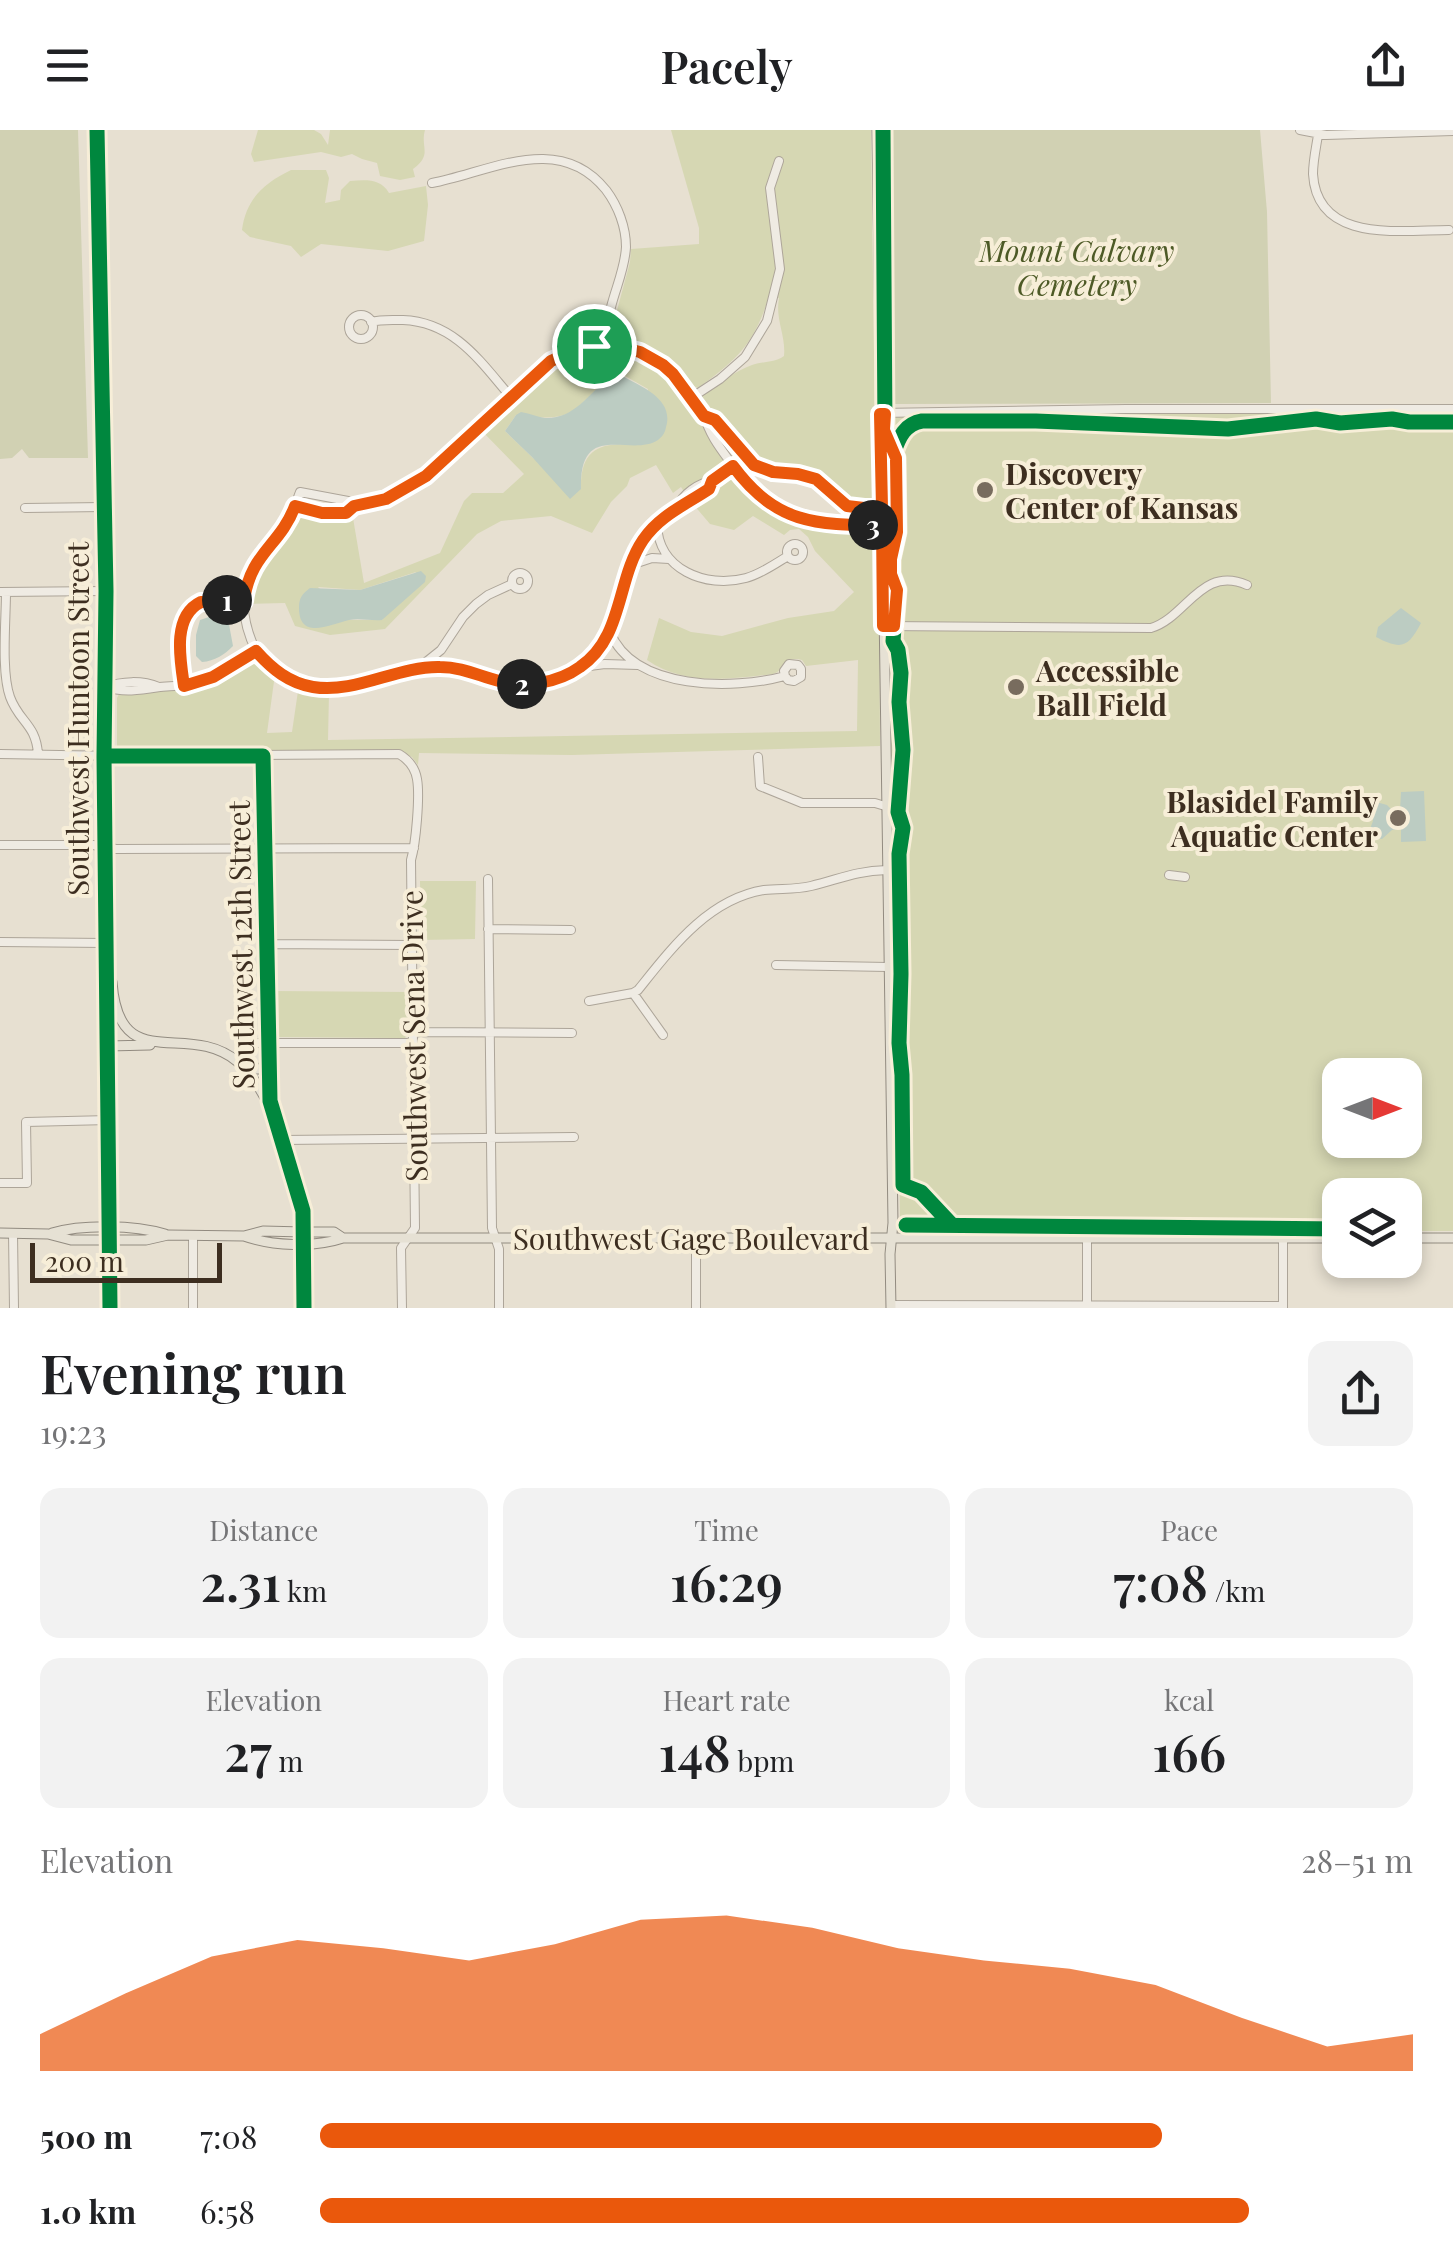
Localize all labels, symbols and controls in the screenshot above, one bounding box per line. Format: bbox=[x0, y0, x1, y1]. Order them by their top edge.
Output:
text: Pacely bbox=[660, 35, 793, 95]
icon: menu bbox=[40, 38, 95, 93]
icon: share bbox=[1358, 38, 1413, 93]
park label: Mount Calvary Cemetery bbox=[978, 230, 1174, 304]
pin bbox=[552, 304, 637, 389]
icon: arrive bbox=[567, 319, 622, 374]
place label: Discovery Center of Kansas bbox=[1005, 453, 1238, 527]
marker: Discovery Center of Kansas bbox=[974, 479, 996, 501]
pin: 3 bbox=[848, 500, 898, 550]
text: 3 bbox=[866, 506, 880, 543]
street label: Southwest Huntoon Street bbox=[57, 542, 97, 896]
pin: 1 bbox=[202, 575, 252, 625]
text: 1 bbox=[222, 581, 232, 618]
place label: Accessible Ball Field bbox=[1035, 650, 1180, 724]
pin: 2 bbox=[497, 659, 547, 709]
text: 2 bbox=[515, 665, 529, 702]
marker: Accessible Ball Field bbox=[1005, 676, 1027, 698]
place label: Blasidel Family Aquatic Center bbox=[1166, 781, 1378, 855]
street label: Southwest 12th Street bbox=[217, 800, 263, 1090]
marker: Blasidel Family Aquatic Center bbox=[1387, 807, 1409, 829]
street label: Southwest Sena Drive bbox=[390, 890, 436, 1182]
north arrow bbox=[1322, 1058, 1422, 1158]
map controls bbox=[1322, 1058, 1422, 1278]
button: layers bbox=[1322, 1178, 1422, 1278]
street label: Southwest Gage Boulevard bbox=[513, 1218, 869, 1258]
scale bar bbox=[30, 1238, 222, 1282]
text: 200 m bbox=[45, 1242, 124, 1279]
text: Evening run bbox=[40, 1334, 347, 1408]
button: share bbox=[1308, 1341, 1413, 1446]
text: 19:23 bbox=[40, 1409, 106, 1452]
text: Distance bbox=[209, 1511, 318, 1548]
text: Time bbox=[694, 1511, 759, 1548]
text: Pace bbox=[1160, 1511, 1218, 1548]
text: 2.31 bbox=[200, 1548, 281, 1615]
text: 16:29 bbox=[670, 1548, 783, 1615]
text: 7:08 bbox=[1113, 1548, 1208, 1615]
text: km bbox=[281, 1572, 327, 1609]
text: /km bbox=[1208, 1572, 1265, 1609]
text: Elevation bbox=[206, 1681, 322, 1718]
text: Heart rate bbox=[662, 1681, 791, 1718]
text: kcal bbox=[1164, 1681, 1214, 1718]
text: 27 bbox=[224, 1718, 272, 1785]
text: 148 bbox=[659, 1718, 731, 1785]
text: 166 bbox=[1152, 1718, 1226, 1785]
text: m bbox=[272, 1742, 303, 1779]
text: bpm bbox=[731, 1742, 794, 1779]
text: Elevation bbox=[40, 1838, 173, 1881]
text: 28–51 m bbox=[1301, 1838, 1413, 1881]
text: 500 m bbox=[40, 2114, 132, 2157]
text: 7:08 bbox=[200, 2114, 257, 2157]
text: 1.0 km bbox=[40, 2189, 136, 2232]
text: 6:58 bbox=[200, 2189, 255, 2232]

